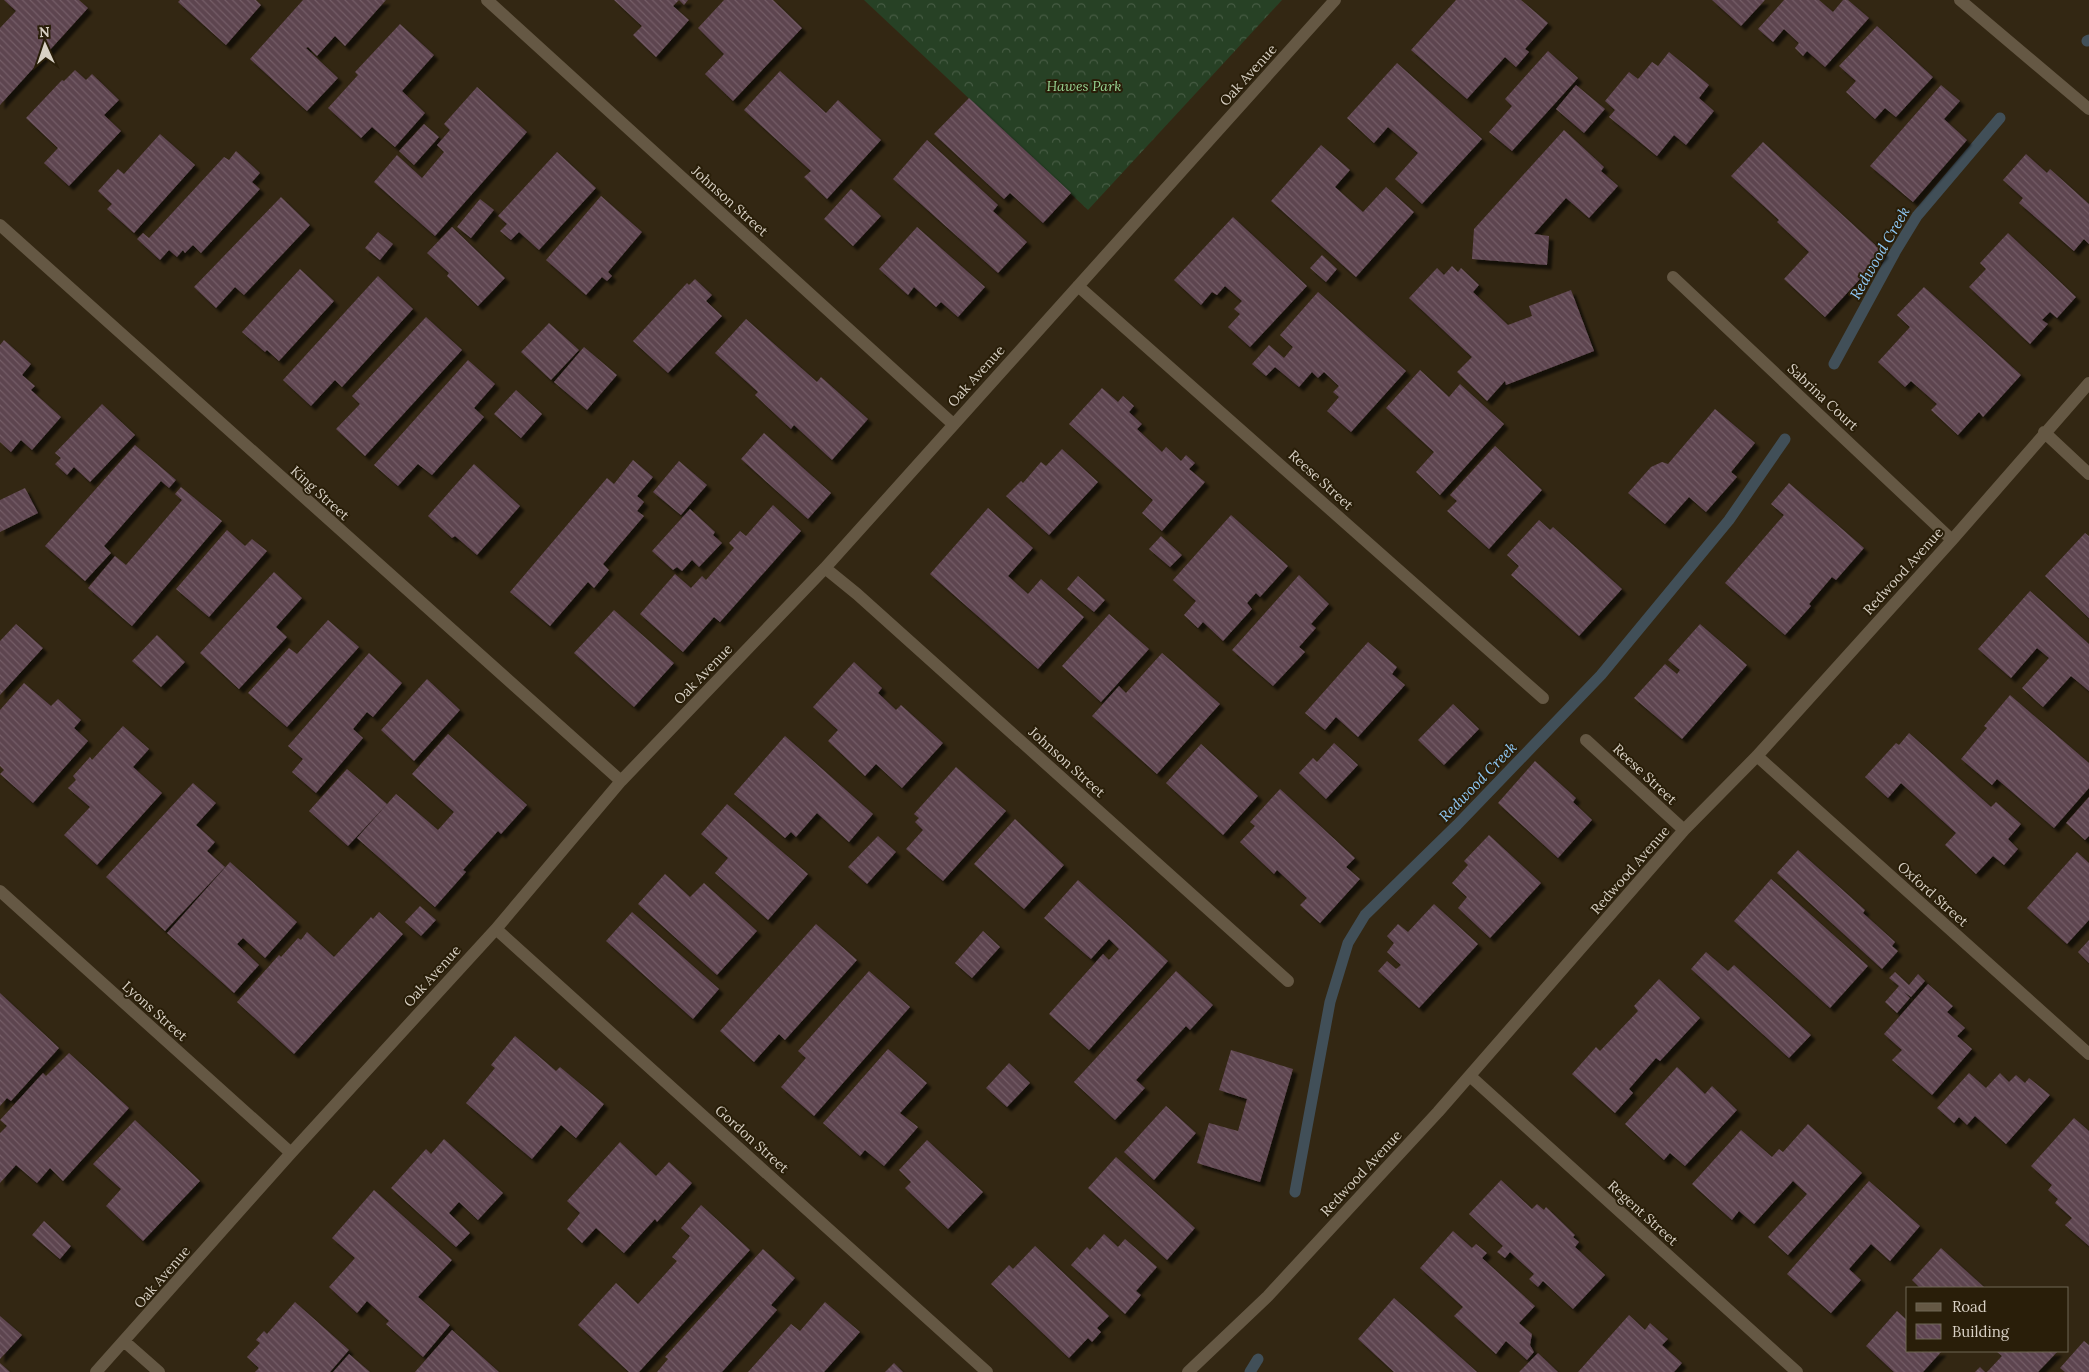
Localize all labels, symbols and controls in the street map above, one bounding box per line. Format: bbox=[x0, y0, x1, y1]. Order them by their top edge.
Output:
north arrow bbox=[20, 20, 70, 70]
text: N bbox=[38, 23, 50, 41]
street label: Oak Avenue bbox=[1216, 40, 1281, 110]
park label: Hawes Park bbox=[1046, 77, 1122, 95]
street label: Johnson Street bbox=[687, 161, 772, 240]
water label: Redwood Creek bbox=[1845, 203, 1914, 302]
street label: Oak Avenue bbox=[944, 341, 1009, 411]
street label: Sabrina Court bbox=[1784, 360, 1863, 435]
street label: Reese Street bbox=[1285, 446, 1358, 514]
street label: King Street bbox=[287, 462, 354, 525]
street label: Redwood Avenue bbox=[1859, 523, 1947, 618]
street label: Oak Avenue bbox=[670, 640, 737, 708]
street label: Johnson Street bbox=[1024, 722, 1109, 801]
water label: Redwood Creek bbox=[1435, 738, 1521, 826]
street label: Reese Street bbox=[1609, 740, 1681, 809]
street label: Redwood Avenue bbox=[1587, 822, 1674, 918]
street label: Oxford Street bbox=[1894, 858, 1973, 931]
street label: Oak Avenue bbox=[400, 941, 465, 1011]
street label: Lyons Street bbox=[119, 977, 192, 1045]
street label: Gordon Street bbox=[711, 1101, 793, 1177]
street label: Redwood Avenue bbox=[1316, 1126, 1406, 1220]
street label: Regent Street bbox=[1604, 1177, 1682, 1250]
street label: Oak Avenue bbox=[130, 1242, 194, 1312]
legend bbox=[1906, 1287, 2069, 1352]
text: Road bbox=[1952, 1297, 1987, 1316]
text: Building bbox=[1952, 1322, 2010, 1341]

